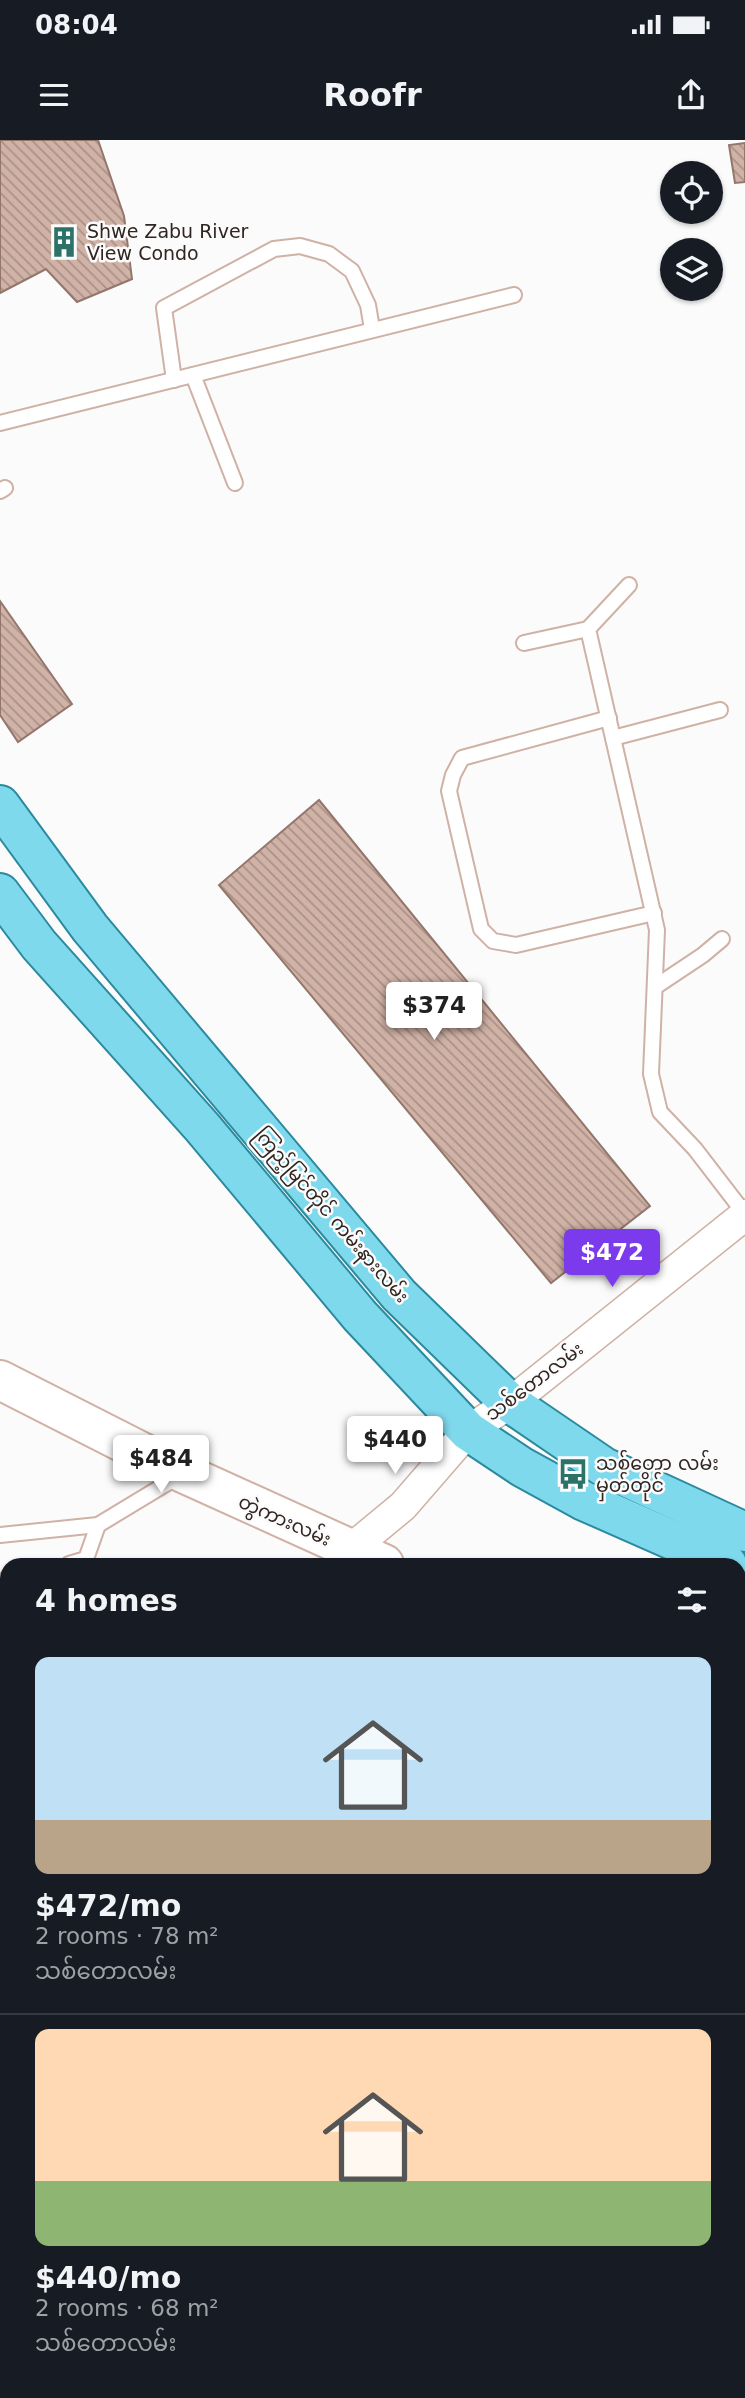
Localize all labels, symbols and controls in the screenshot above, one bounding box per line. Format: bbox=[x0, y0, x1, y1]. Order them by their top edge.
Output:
text: 08:04 bbox=[35, 10, 118, 40]
icon: menu bbox=[35, 76, 73, 114]
text: Roofr bbox=[323, 76, 422, 114]
icon: share bbox=[672, 76, 710, 114]
map controls bbox=[660, 161, 723, 301]
button: locate bbox=[660, 161, 723, 224]
place label: Shwe Zabu River View Condo bbox=[87, 220, 249, 264]
building icon: Shwe Zabu River View Condo bbox=[47, 225, 81, 259]
button: layers bbox=[660, 238, 723, 301]
pin: $374 bbox=[393, 982, 475, 1042]
text: $374 bbox=[402, 992, 466, 1018]
street label: ကြည့်မြင်တိုင် ကမ်းနားလမ်း bbox=[246, 1121, 416, 1311]
pin: $472 bbox=[571, 1230, 653, 1289]
text: $472 bbox=[580, 1239, 644, 1265]
street label: သစ်တောလမ်း bbox=[479, 1335, 587, 1425]
pin: $440 bbox=[354, 1416, 436, 1476]
text: $440 bbox=[363, 1426, 427, 1452]
pin: $484 bbox=[120, 1436, 202, 1495]
text: $484 bbox=[129, 1445, 193, 1471]
place label: သစ်တော လမ်း မှတ်တိုင် bbox=[596, 1449, 719, 1502]
bus stop icon: သစ်တော လမ်း မှတ်တိုင် bbox=[556, 1457, 590, 1491]
street label: တွဲကားလမ်း bbox=[233, 1487, 336, 1555]
icon: filters bbox=[673, 1581, 711, 1619]
text: 4 homes bbox=[35, 1583, 178, 1618]
icon: home bbox=[310, 1702, 436, 1828]
text: $472/mo bbox=[35, 1888, 181, 1923]
text: 2 rooms · 78 m² bbox=[35, 1923, 219, 1949]
text: သစ်တောလမ်း bbox=[35, 1958, 176, 1984]
icon: home bbox=[310, 2074, 436, 2200]
text: $440/mo bbox=[35, 2260, 181, 2295]
text: 2 rooms · 68 m² bbox=[35, 2295, 219, 2321]
text: သစ်တောလမ်း bbox=[35, 2330, 176, 2356]

